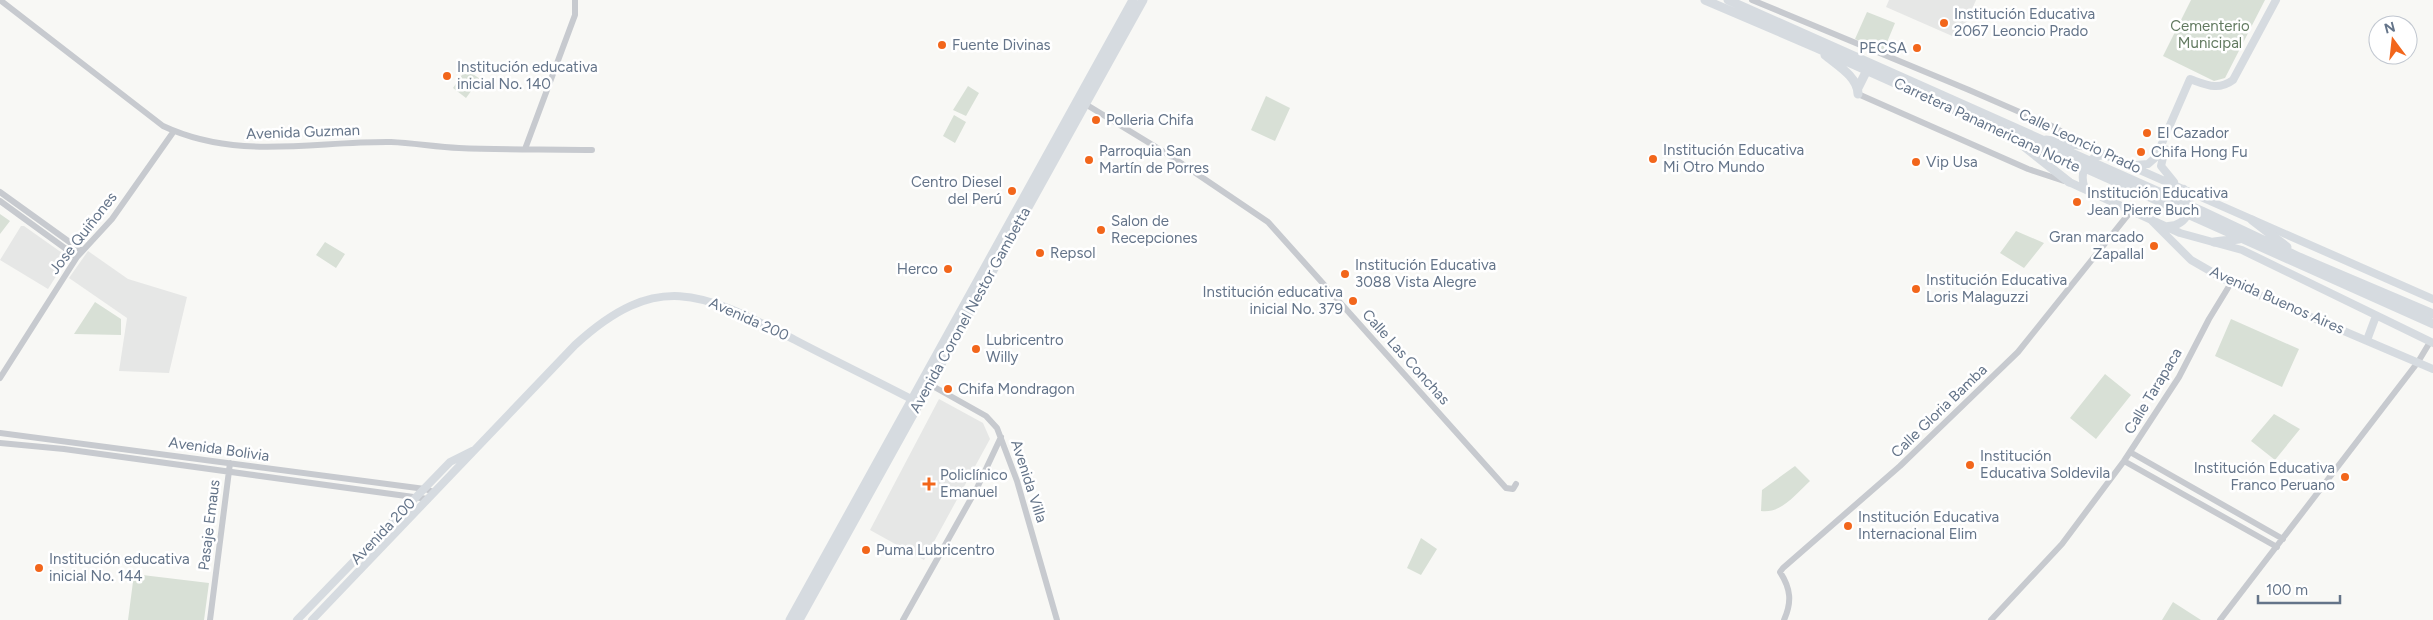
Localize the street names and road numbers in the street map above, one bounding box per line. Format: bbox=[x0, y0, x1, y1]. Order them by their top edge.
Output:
street label: Carretera Panamericana Norte bbox=[1891, 74, 2083, 176]
street label: Calle Leoncio Prado bbox=[2016, 105, 2144, 177]
street label: Avenida Guzman bbox=[246, 121, 360, 143]
street label: Jose Quiñones bbox=[45, 188, 121, 278]
street label: Avenida Coronel Nestor Gambetta bbox=[906, 204, 1034, 416]
street label: Avenida Buenos Aires bbox=[2207, 262, 2347, 338]
street label: Avenida 200 bbox=[706, 293, 792, 345]
street label: Calle Las Conchas bbox=[1358, 306, 1454, 408]
street label: Calle Tarapaca bbox=[2120, 345, 2186, 437]
street label: Calle Gloria Bamba bbox=[1887, 361, 1991, 461]
street label: Avenida Bolivia bbox=[168, 433, 270, 465]
street label: Avenida Villa bbox=[1007, 437, 1051, 525]
street label: Pasaje Emaus bbox=[194, 479, 224, 571]
street label: Avenida 200 bbox=[347, 494, 419, 568]

